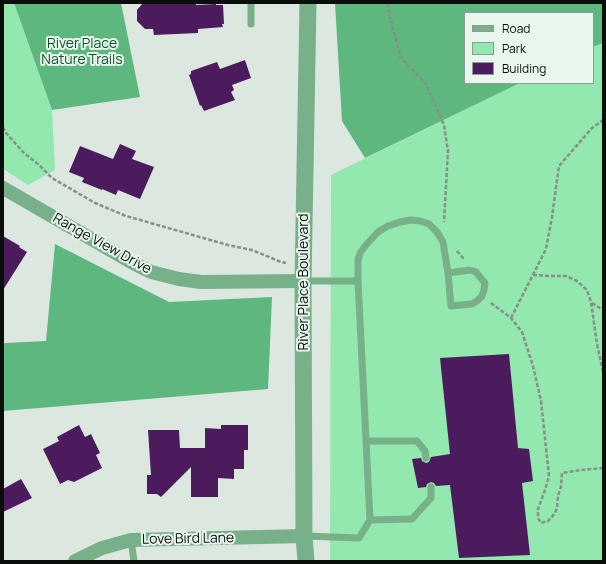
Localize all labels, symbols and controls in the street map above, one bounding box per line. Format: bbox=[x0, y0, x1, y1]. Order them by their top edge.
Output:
legend bbox=[464, 12, 594, 84]
text: Road bbox=[502, 20, 530, 37]
park label: River Place Nature Trails bbox=[41, 36, 123, 68]
text: Park bbox=[502, 40, 526, 57]
text: Building bbox=[502, 60, 546, 77]
street label: Range View Drive bbox=[50, 210, 154, 278]
street label: River Place Boulevard bbox=[296, 213, 312, 351]
street label: Love Bird Lane bbox=[142, 530, 234, 548]

